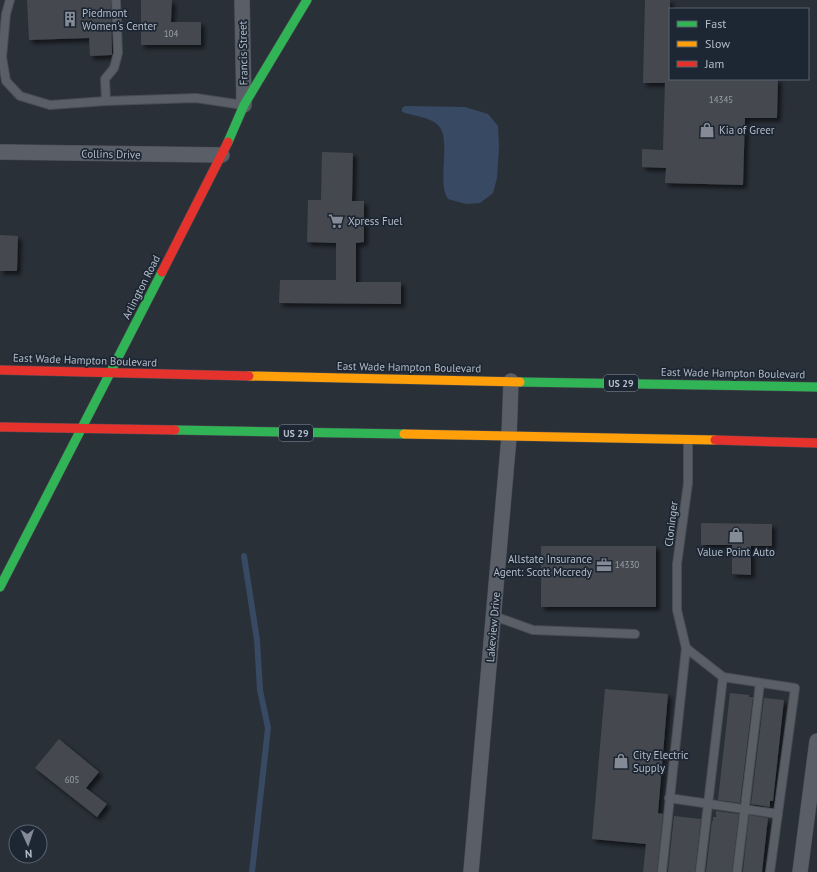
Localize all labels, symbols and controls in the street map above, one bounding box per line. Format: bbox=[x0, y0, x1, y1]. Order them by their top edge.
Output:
place label: Piedmont Women's Center bbox=[82, 6, 157, 33]
legend bbox=[669, 8, 809, 80]
building icon: Piedmont Women's Center bbox=[61, 10, 79, 28]
text: Fast bbox=[705, 16, 726, 31]
street label: Francis Street bbox=[235, 20, 251, 85]
house number: 104 bbox=[164, 28, 178, 39]
text: Slow bbox=[705, 36, 730, 51]
text: Jam bbox=[704, 56, 724, 71]
house number: 14345 bbox=[709, 94, 733, 105]
shop icon: Kia of Greer bbox=[698, 121, 716, 139]
place label: Kia of Greer bbox=[719, 123, 775, 137]
street label: Collins Drive bbox=[81, 146, 141, 162]
supermarket icon: Xpress Fuel bbox=[327, 212, 345, 230]
place label: Xpress Fuel bbox=[348, 214, 403, 228]
street label: Arlington Road bbox=[119, 253, 163, 321]
street label: East Wade Hampton Boulevard bbox=[13, 350, 157, 370]
street label: East Wade Hampton Boulevard bbox=[337, 359, 481, 375]
street label: East Wade Hampton Boulevard bbox=[661, 365, 805, 381]
road number: US 29 bbox=[604, 375, 638, 391]
road number: US 29 bbox=[279, 425, 313, 441]
street label: Cloninger bbox=[661, 500, 681, 547]
shop icon: Value Point Auto bbox=[727, 526, 745, 544]
place label: Value Point Auto bbox=[696, 545, 775, 559]
place label: Allstate Insurance Agent: Scott Mccredy bbox=[494, 552, 593, 579]
office icon: Allstate Insurance Agent: Scott Mccredy bbox=[595, 556, 613, 574]
house number: 14330 bbox=[615, 559, 639, 570]
street label: Lakeview Drive bbox=[483, 591, 503, 663]
place label: City Electric Supply bbox=[633, 748, 689, 775]
shop icon: City Electric Supply bbox=[612, 752, 630, 770]
house number: 605 bbox=[65, 774, 79, 785]
north arrow bbox=[8, 824, 48, 864]
text: N bbox=[25, 847, 33, 861]

